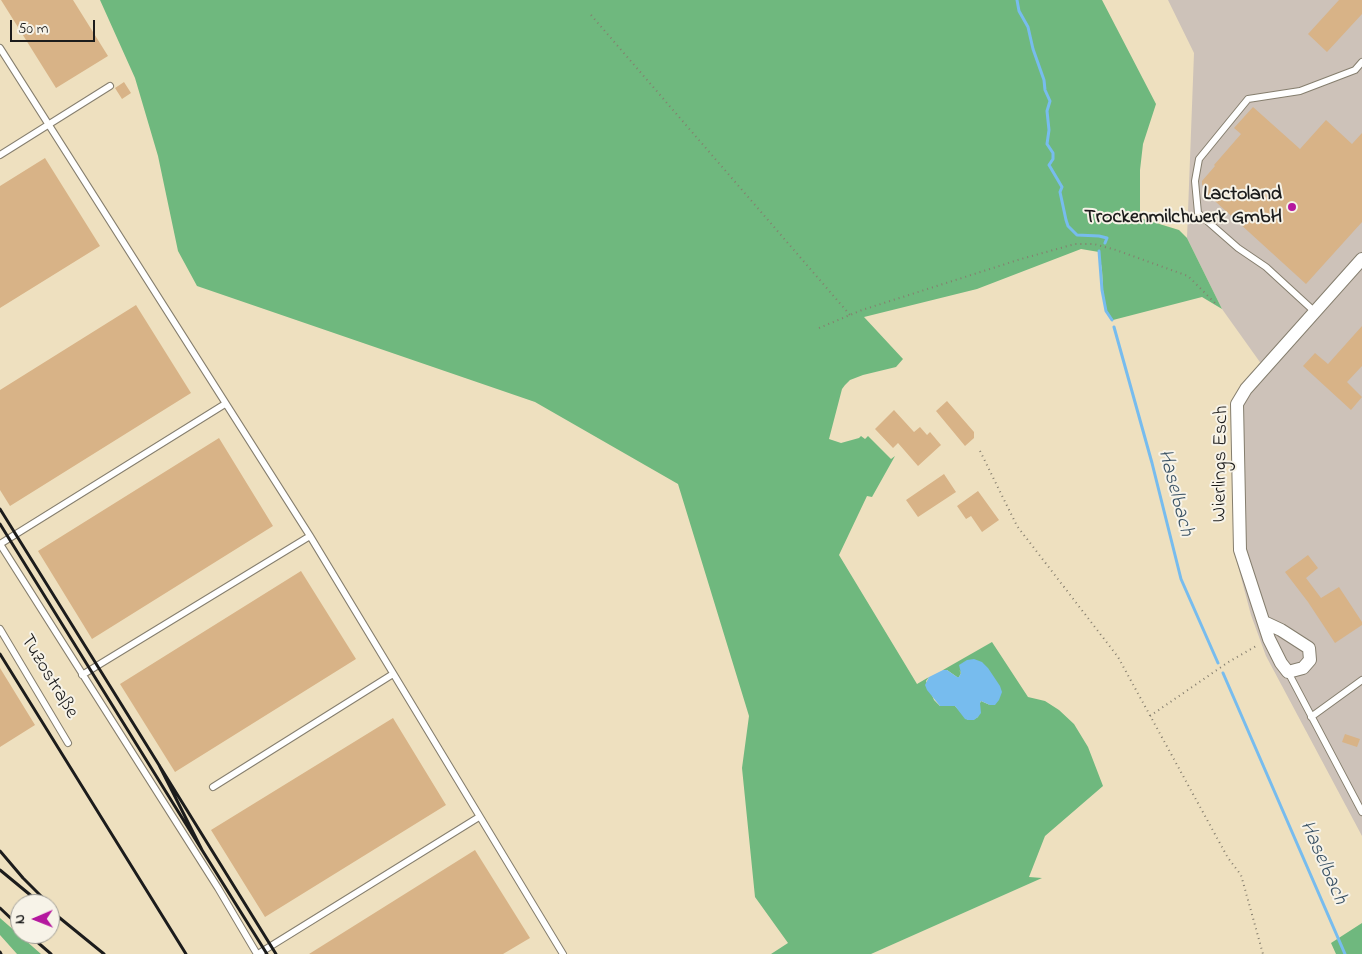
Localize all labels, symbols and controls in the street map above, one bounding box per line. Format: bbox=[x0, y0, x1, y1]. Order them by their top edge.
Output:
scale bar bbox=[12, 10, 98, 42]
text: 50 m bbox=[18, 18, 48, 40]
place label: Lactoland Trockenmilchwerk GmbH bbox=[1084, 184, 1282, 231]
marker: Lactoland Trockenmilchwerk GmbH bbox=[1286, 201, 1298, 213]
street label: Wierlings Esch bbox=[1209, 405, 1235, 523]
water label: Haselbach bbox=[1150, 447, 1198, 539]
street label: Tuzostraße bbox=[14, 631, 82, 723]
water label: Haselbach bbox=[1292, 817, 1352, 909]
north arrow bbox=[10, 894, 60, 944]
text: N bbox=[10, 914, 31, 924]

